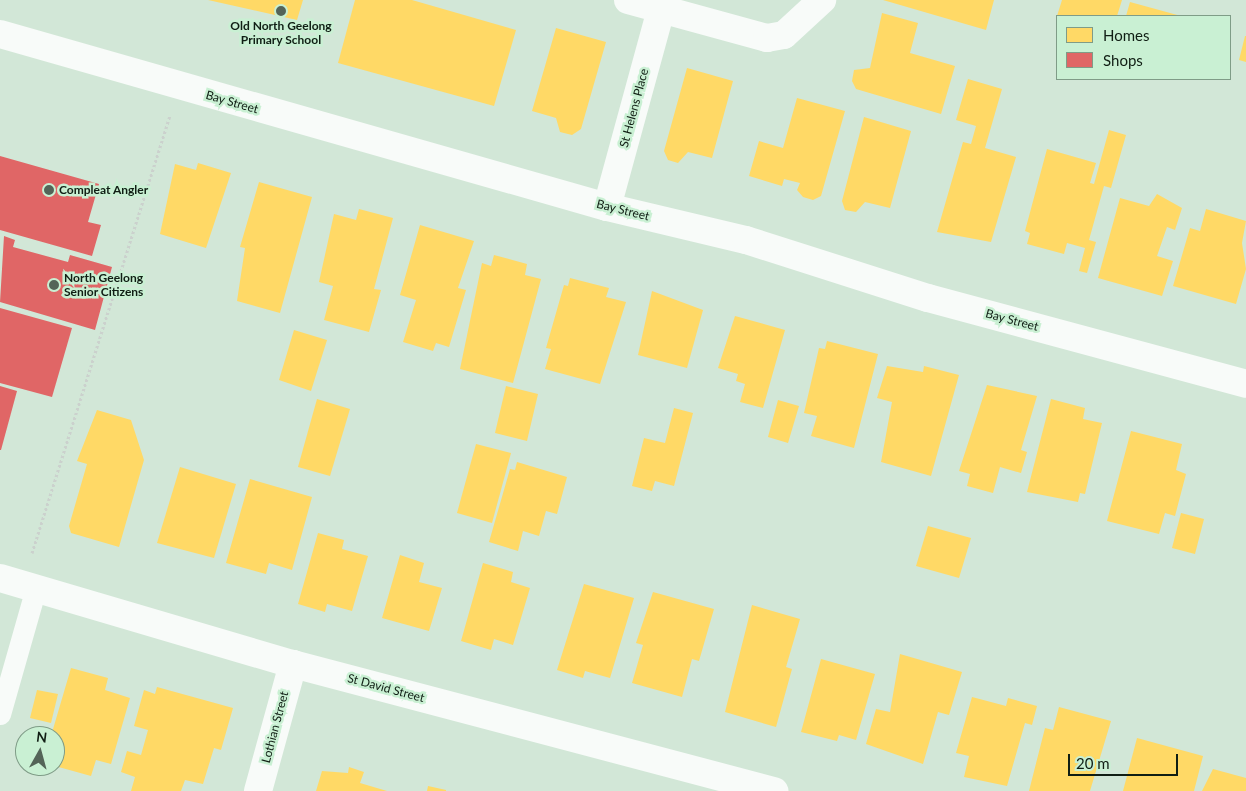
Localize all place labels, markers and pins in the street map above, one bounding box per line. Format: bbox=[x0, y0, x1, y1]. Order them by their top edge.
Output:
marker: Old North Geelong Primary School bbox=[275, 5, 287, 17]
place label: Old North Geelong Primary School bbox=[230, 19, 332, 47]
place label: Compleat Angler bbox=[59, 183, 149, 197]
marker: Compleat Angler bbox=[43, 184, 55, 196]
place label: North Geelong Senior Citizens bbox=[64, 271, 144, 299]
marker: North Geelong Senior Citizens bbox=[48, 279, 60, 291]

